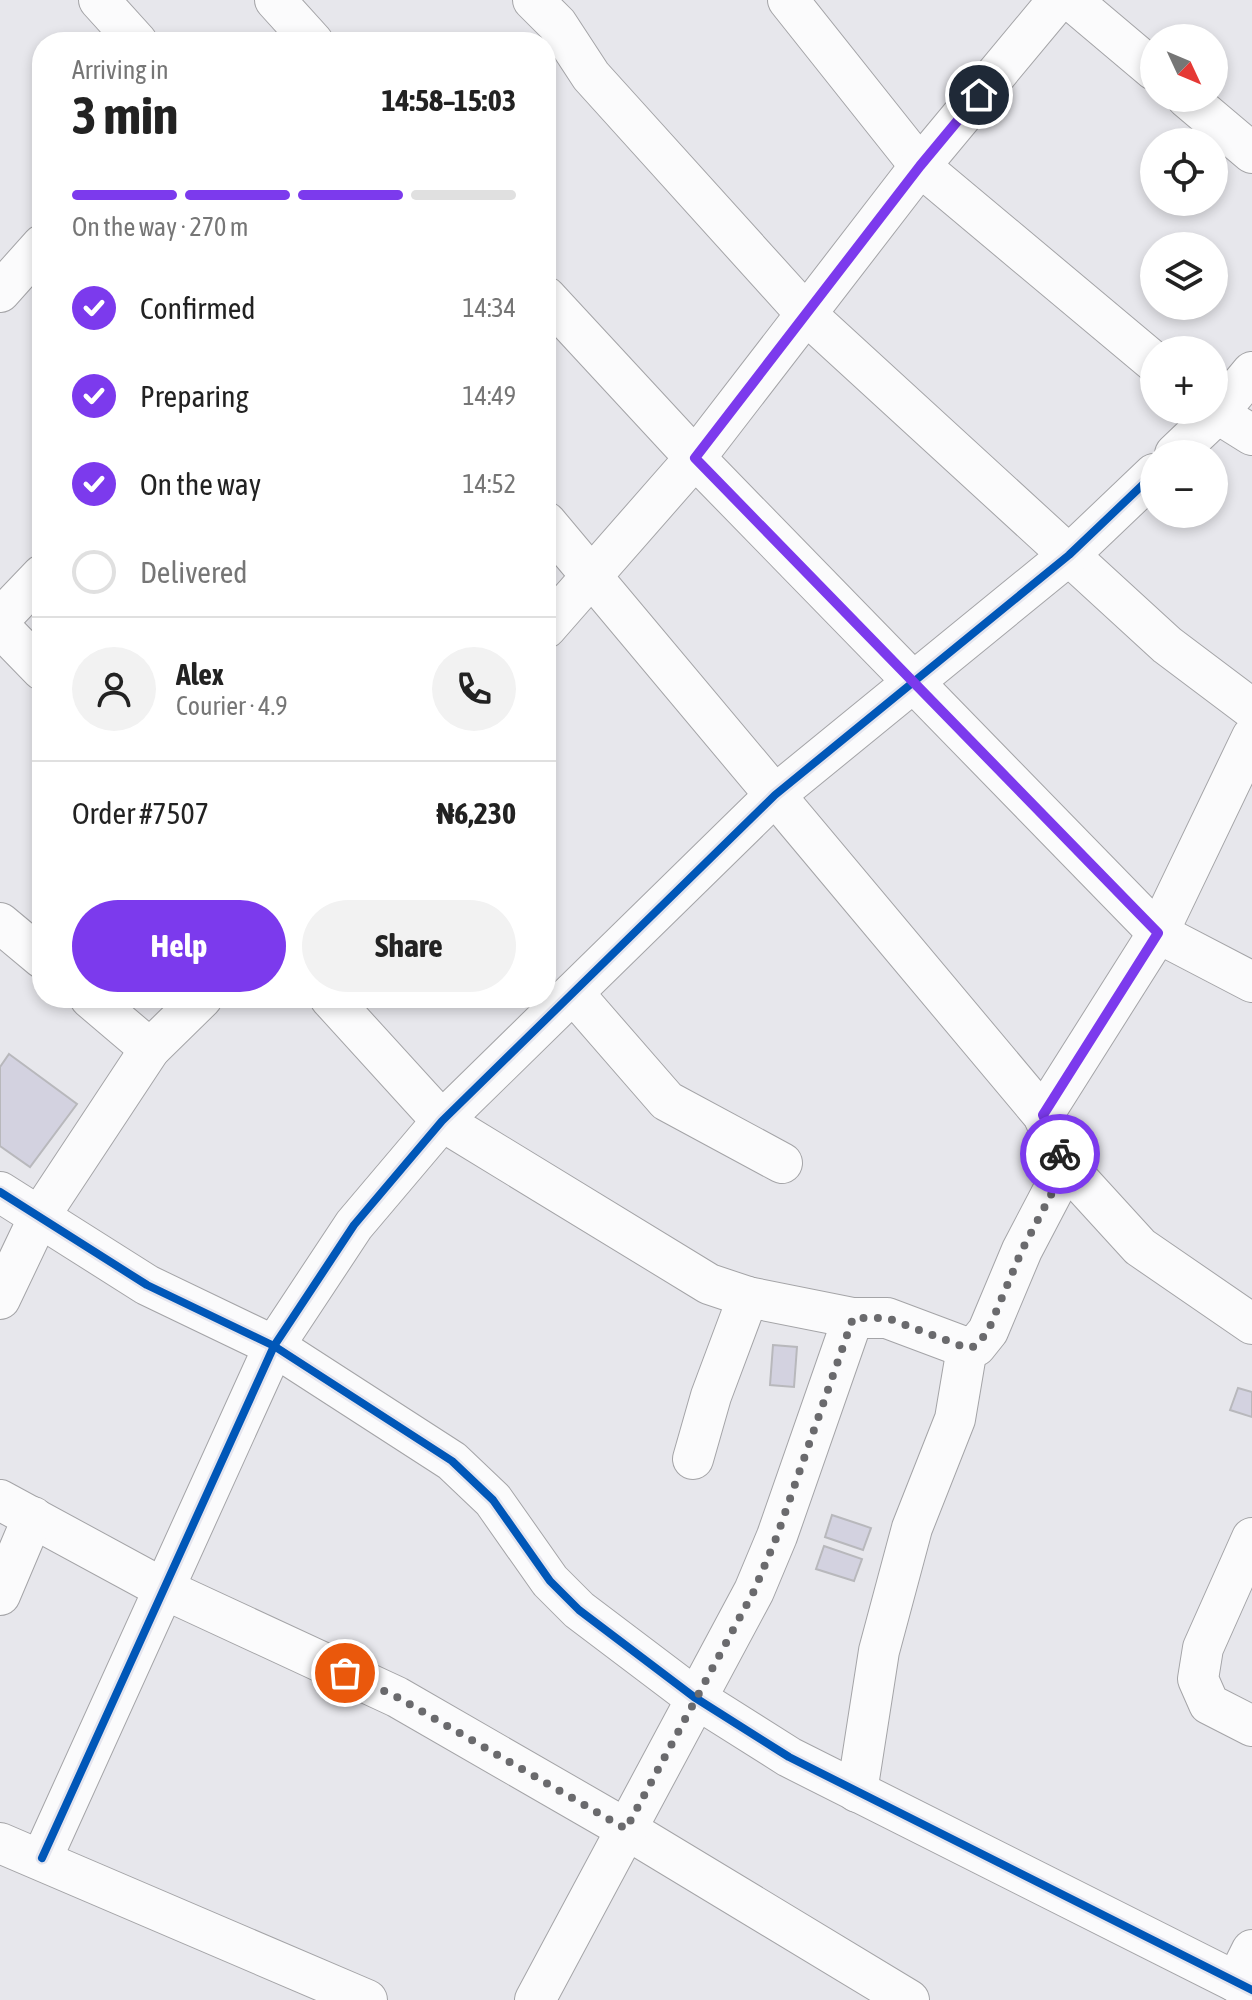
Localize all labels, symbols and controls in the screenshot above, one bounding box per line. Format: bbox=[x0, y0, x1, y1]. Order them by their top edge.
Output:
north arrow bbox=[1140, 24, 1228, 112]
map controls bbox=[1140, 24, 1228, 528]
text: Arriving in bbox=[72, 55, 169, 85]
pin bbox=[945, 61, 1013, 129]
icon: home bbox=[957, 73, 1001, 117]
text: 14:58–15:03 bbox=[381, 83, 516, 117]
text: 3 min bbox=[72, 85, 178, 145]
button: locate bbox=[1140, 128, 1228, 216]
text: On the way · 270 m bbox=[72, 212, 249, 242]
button: layers bbox=[1140, 232, 1228, 320]
icon: check bbox=[72, 286, 116, 330]
text: Confirmed bbox=[140, 291, 255, 325]
text: 14:34 bbox=[462, 293, 516, 323]
button: + bbox=[1140, 336, 1228, 424]
icon: check bbox=[72, 374, 116, 418]
text: Preparing bbox=[140, 379, 249, 413]
text: 14:49 bbox=[462, 381, 516, 411]
button: − bbox=[1140, 440, 1228, 528]
icon: check bbox=[72, 462, 116, 506]
text: On the way bbox=[140, 467, 261, 501]
text: 14:52 bbox=[462, 469, 516, 499]
text: Delivered bbox=[140, 555, 248, 589]
button: person bbox=[72, 647, 156, 731]
button: phone bbox=[432, 647, 516, 731]
text: Alex bbox=[176, 657, 224, 691]
text: Courier · 4.9 bbox=[176, 691, 287, 721]
text: Order #7507 bbox=[72, 796, 209, 830]
text: ₦6,230 bbox=[437, 796, 516, 830]
button: Help bbox=[72, 900, 286, 992]
button: Share bbox=[302, 900, 516, 992]
courier bbox=[1020, 1114, 1100, 1194]
icon: bike bbox=[1038, 1132, 1082, 1176]
pin bbox=[311, 1639, 379, 1707]
icon: bag bbox=[323, 1651, 367, 1695]

